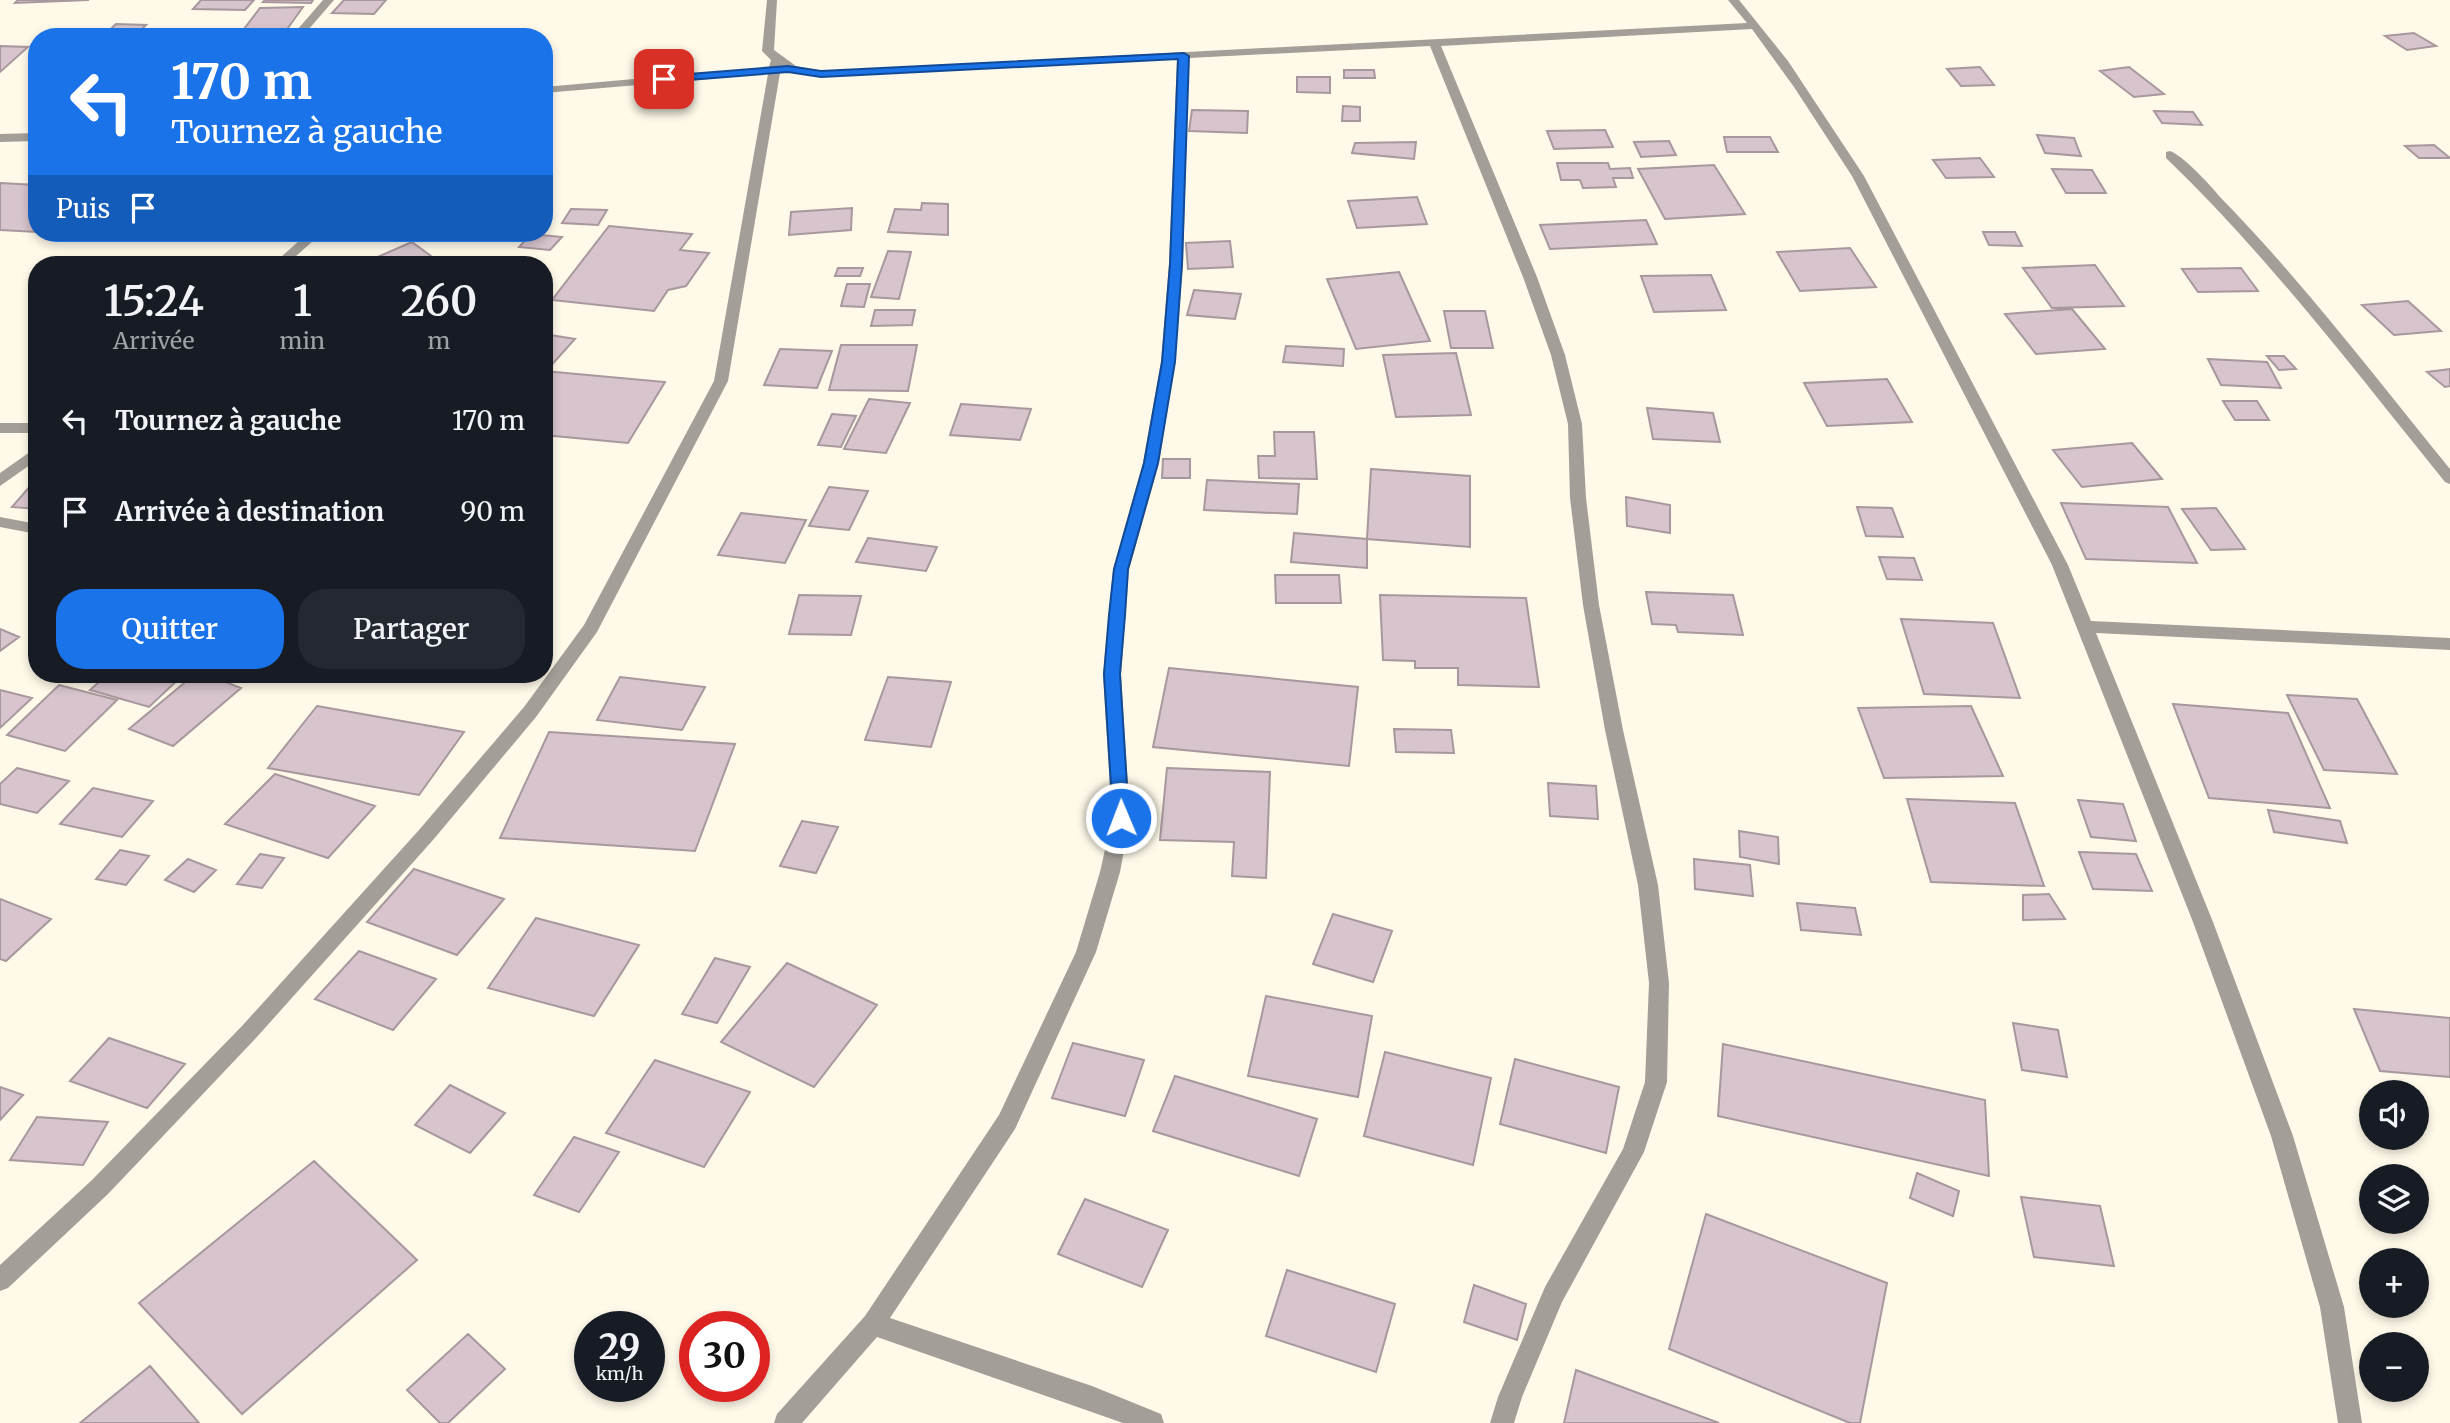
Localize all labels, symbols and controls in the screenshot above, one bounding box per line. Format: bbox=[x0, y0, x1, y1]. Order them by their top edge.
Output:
pin bbox=[634, 49, 694, 109]
text: 170 m bbox=[171, 51, 312, 112]
icon: left bbox=[56, 56, 147, 147]
icon: arrive bbox=[645, 60, 683, 98]
text: Tournez à gauche bbox=[171, 112, 442, 152]
icon: arrive bbox=[124, 189, 162, 227]
text: Puis bbox=[56, 192, 110, 225]
text: 15:24 bbox=[104, 275, 204, 327]
text: 1 bbox=[293, 275, 312, 327]
text: 260 bbox=[401, 275, 477, 327]
text: Arrivée bbox=[113, 326, 195, 355]
text: min bbox=[280, 326, 325, 355]
text: m bbox=[428, 326, 450, 355]
icon: left bbox=[56, 402, 94, 440]
text: Tournez à gauche bbox=[115, 404, 341, 437]
text: 170 m bbox=[452, 404, 525, 437]
icon: arrive bbox=[56, 493, 94, 531]
text: Arrivée à destination bbox=[115, 495, 384, 528]
text: 90 m bbox=[461, 495, 525, 528]
button: Quitter bbox=[56, 589, 284, 669]
button: Partager bbox=[298, 589, 525, 669]
position arrow bbox=[1084, 781, 1158, 855]
map controls bbox=[2359, 1080, 2429, 1402]
button: sound bbox=[2359, 1080, 2429, 1150]
button: layers bbox=[2359, 1164, 2429, 1234]
button: + bbox=[2359, 1248, 2429, 1318]
speed limit sign: 30 bbox=[679, 1311, 770, 1402]
text: 29 bbox=[599, 1325, 640, 1369]
button: − bbox=[2359, 1332, 2429, 1402]
text: km/h bbox=[596, 1362, 643, 1385]

